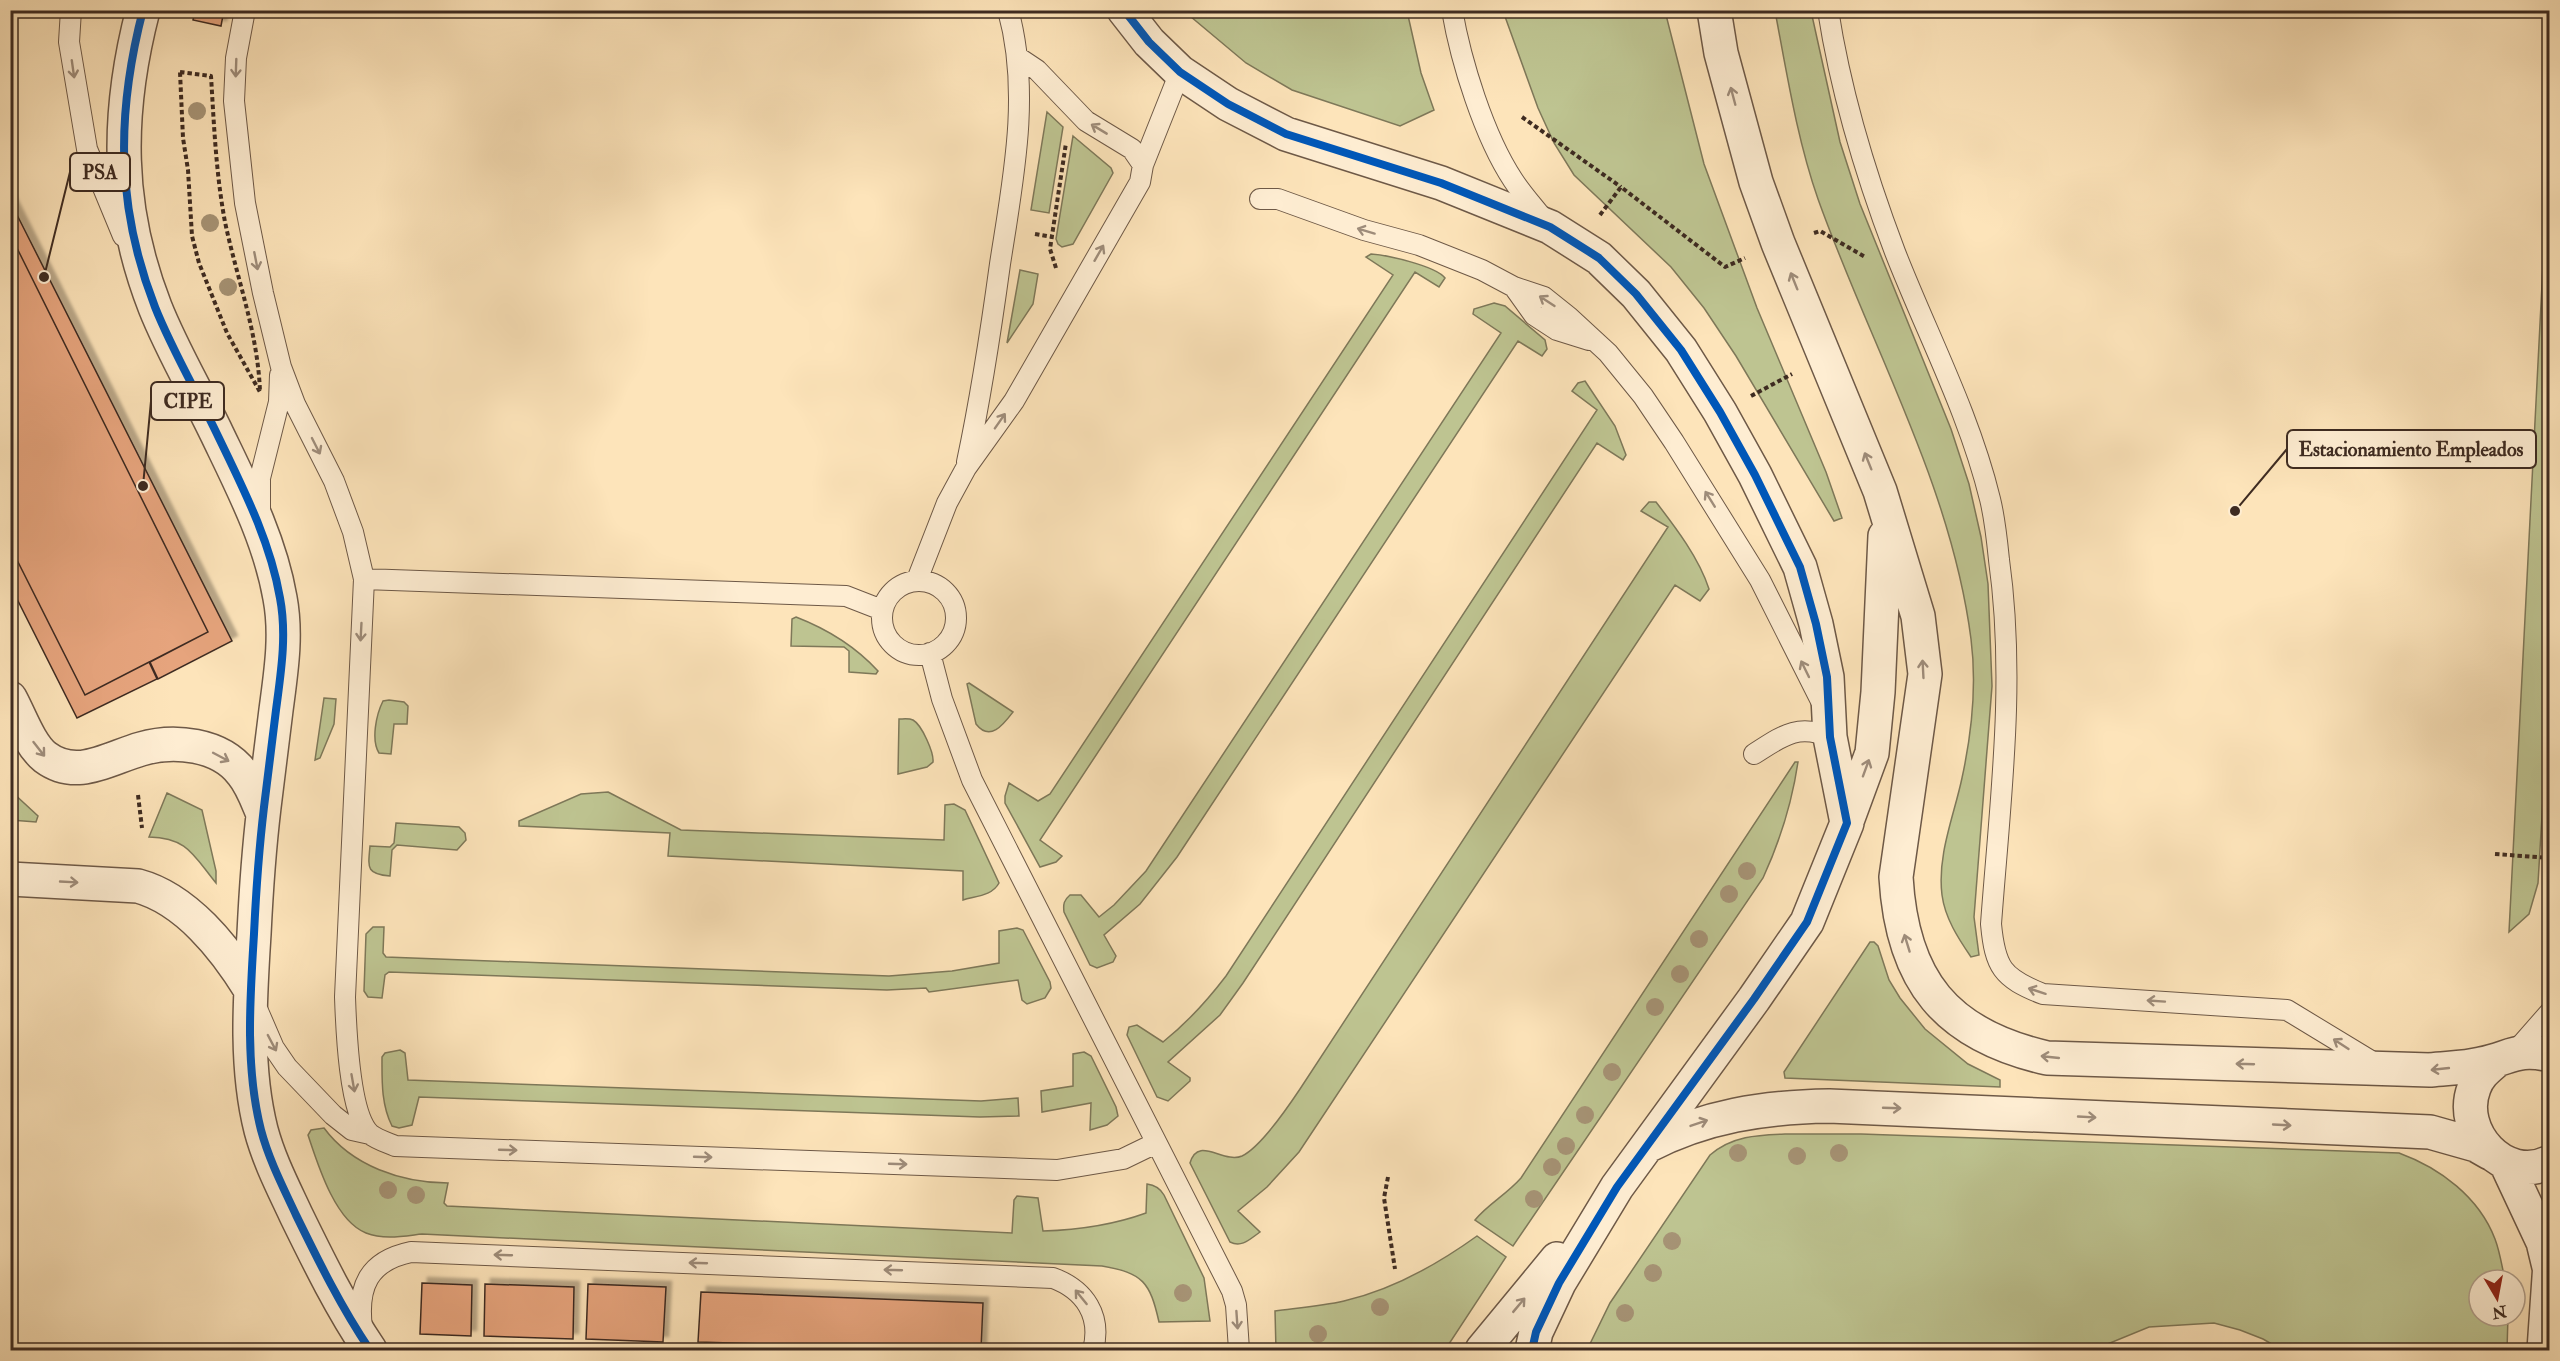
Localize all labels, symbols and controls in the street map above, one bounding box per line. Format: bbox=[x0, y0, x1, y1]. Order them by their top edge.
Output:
one-way arrow bbox=[67, 58, 78, 78]
one-way arrow bbox=[230, 58, 241, 78]
one-way arrow bbox=[1727, 87, 1738, 106]
one-way arrow bbox=[1091, 122, 1108, 134]
callout: PSA bbox=[70, 153, 130, 191]
text: PSA bbox=[82, 160, 118, 185]
one-way arrow bbox=[1357, 225, 1376, 236]
one-way arrow bbox=[1093, 245, 1105, 262]
one-way arrow bbox=[251, 251, 262, 271]
one-way arrow bbox=[1788, 272, 1799, 291]
one-way arrow bbox=[1540, 295, 1556, 307]
callout: CIPE bbox=[151, 382, 224, 420]
text: CIPE bbox=[164, 389, 213, 414]
one-way arrow bbox=[994, 413, 1006, 429]
callout: Estacionamiento Empleados bbox=[2287, 430, 2536, 468]
one-way arrow bbox=[310, 437, 322, 454]
text: Estacionamiento Empleados bbox=[2299, 437, 2524, 463]
one-way arrow bbox=[1862, 453, 1873, 471]
one-way arrow bbox=[1703, 491, 1715, 508]
one-way arrow bbox=[356, 622, 367, 641]
one-way arrow bbox=[1798, 660, 1810, 678]
one-way arrow bbox=[1918, 660, 1929, 679]
one-way arrow bbox=[32, 741, 45, 757]
one-way arrow bbox=[212, 751, 229, 763]
one-way arrow bbox=[1862, 759, 1873, 778]
one-way arrow bbox=[58, 876, 78, 887]
one-way arrow bbox=[1901, 934, 1912, 953]
one-way arrow bbox=[2028, 984, 2047, 995]
one-way arrow bbox=[2147, 995, 2167, 1006]
one-way arrow bbox=[266, 1034, 278, 1051]
one-way arrow bbox=[2333, 1037, 2350, 1050]
one-way arrow bbox=[2041, 1051, 2061, 1062]
one-way arrow bbox=[2236, 1058, 2255, 1070]
one-way arrow bbox=[2430, 1064, 2450, 1075]
one-way arrow bbox=[348, 1073, 359, 1092]
one-way arrow bbox=[1881, 1103, 1901, 1114]
one-way arrow bbox=[2076, 1111, 2096, 1122]
one-way arrow bbox=[1689, 1117, 1708, 1128]
one-way arrow bbox=[2271, 1120, 2291, 1131]
one-way arrow bbox=[497, 1145, 517, 1156]
one-way arrow bbox=[692, 1152, 712, 1163]
one-way arrow bbox=[887, 1159, 907, 1170]
one-way arrow bbox=[494, 1249, 514, 1261]
one-way arrow bbox=[689, 1257, 709, 1268]
one-way arrow bbox=[884, 1264, 904, 1276]
north arrow bbox=[2467, 1268, 2527, 1328]
one-way arrow bbox=[1075, 1289, 1088, 1305]
one-way arrow bbox=[1512, 1297, 1525, 1313]
text: N bbox=[2490, 1301, 2509, 1323]
one-way arrow bbox=[1232, 1310, 1243, 1330]

